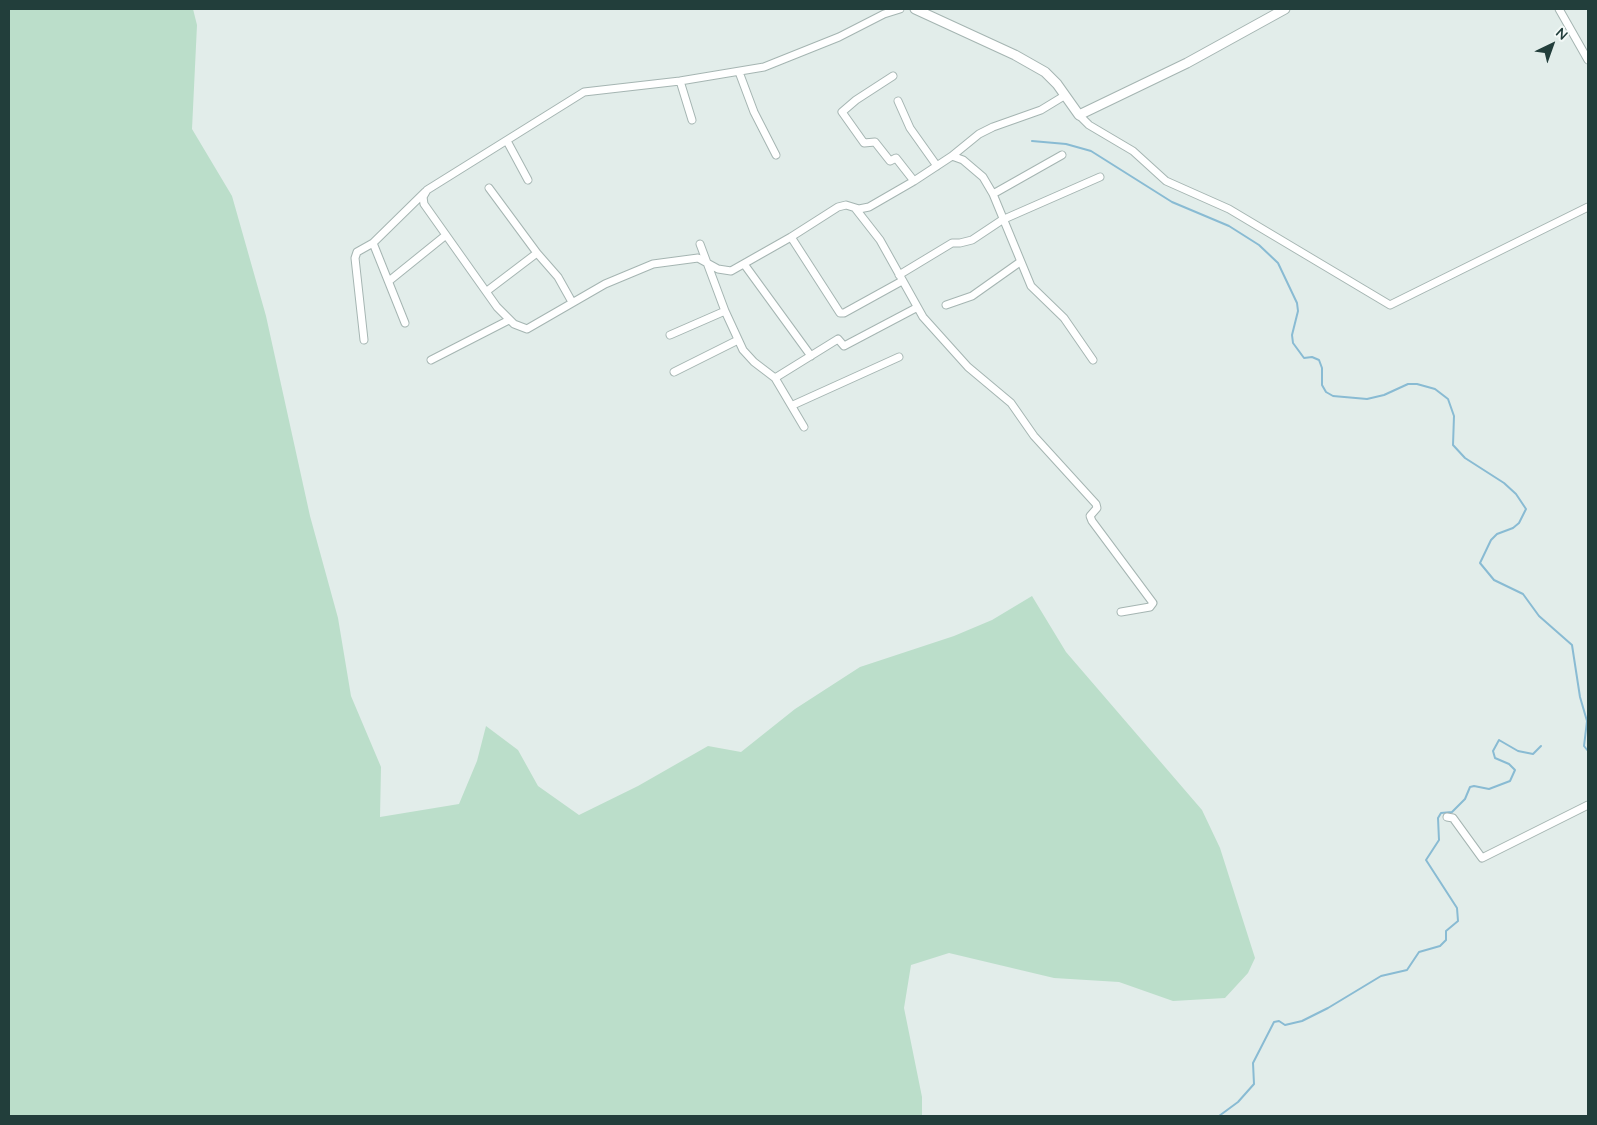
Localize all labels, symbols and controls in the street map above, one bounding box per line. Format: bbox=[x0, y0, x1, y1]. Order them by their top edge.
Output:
north arrow bbox=[1527, 20, 1577, 70]
text: N bbox=[1552, 24, 1572, 44]

